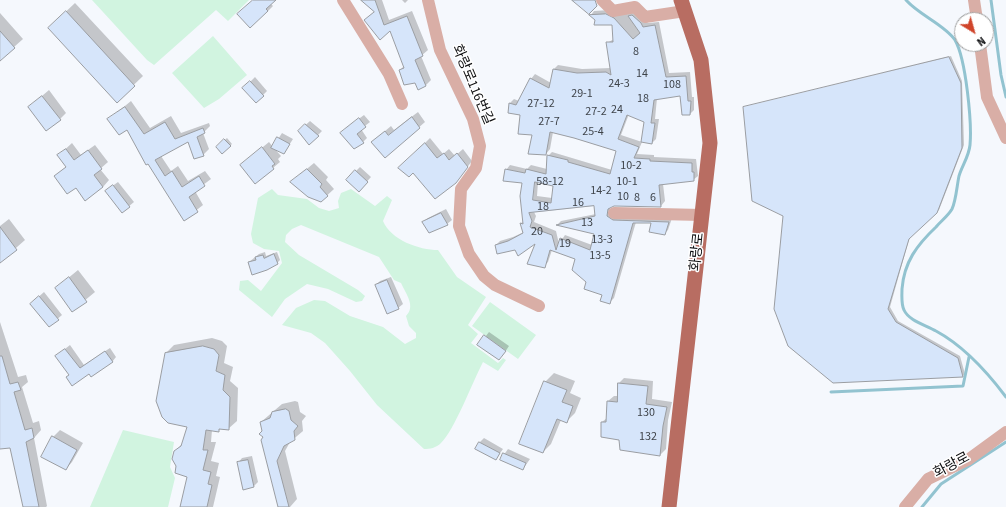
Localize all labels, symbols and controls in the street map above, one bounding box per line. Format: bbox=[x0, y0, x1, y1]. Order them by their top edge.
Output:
north arrow bbox=[954, 12, 994, 52]
text: N bbox=[973, 33, 988, 49]
street label: 화랑로116번길 bbox=[448, 42, 496, 128]
house number: 8 bbox=[633, 45, 639, 59]
house number: 14 bbox=[636, 67, 648, 81]
house number: 24-3 bbox=[608, 77, 630, 91]
house number: 108 bbox=[663, 78, 681, 92]
house number: 29-1 bbox=[571, 87, 593, 101]
house number: 18 bbox=[637, 92, 649, 106]
house number: 27-12 bbox=[527, 97, 555, 111]
house number: 24 bbox=[611, 103, 623, 117]
house number: 27-2 bbox=[585, 105, 607, 119]
house number: 27-7 bbox=[538, 115, 560, 129]
house number: 25-4 bbox=[582, 125, 604, 139]
house number: 10-2 bbox=[620, 159, 642, 173]
house number: 58-12 bbox=[536, 175, 564, 189]
house number: 10-1 bbox=[616, 175, 638, 189]
house number: 14-2 bbox=[590, 184, 612, 198]
house number: 10 bbox=[617, 190, 629, 204]
house number: 8 bbox=[634, 191, 640, 205]
house number: 6 bbox=[650, 191, 656, 205]
house number: 16 bbox=[572, 196, 584, 210]
house number: 18 bbox=[537, 200, 549, 214]
house number: 13 bbox=[581, 216, 593, 230]
house number: 20 bbox=[531, 225, 543, 239]
street label: 화랑로 bbox=[688, 232, 708, 272]
house number: 13-3 bbox=[591, 233, 613, 247]
house number: 19 bbox=[559, 237, 571, 251]
house number: 13-5 bbox=[589, 249, 611, 263]
house number: 130 bbox=[637, 406, 655, 420]
house number: 132 bbox=[639, 430, 657, 444]
street label: 화랑로 bbox=[931, 450, 973, 482]

